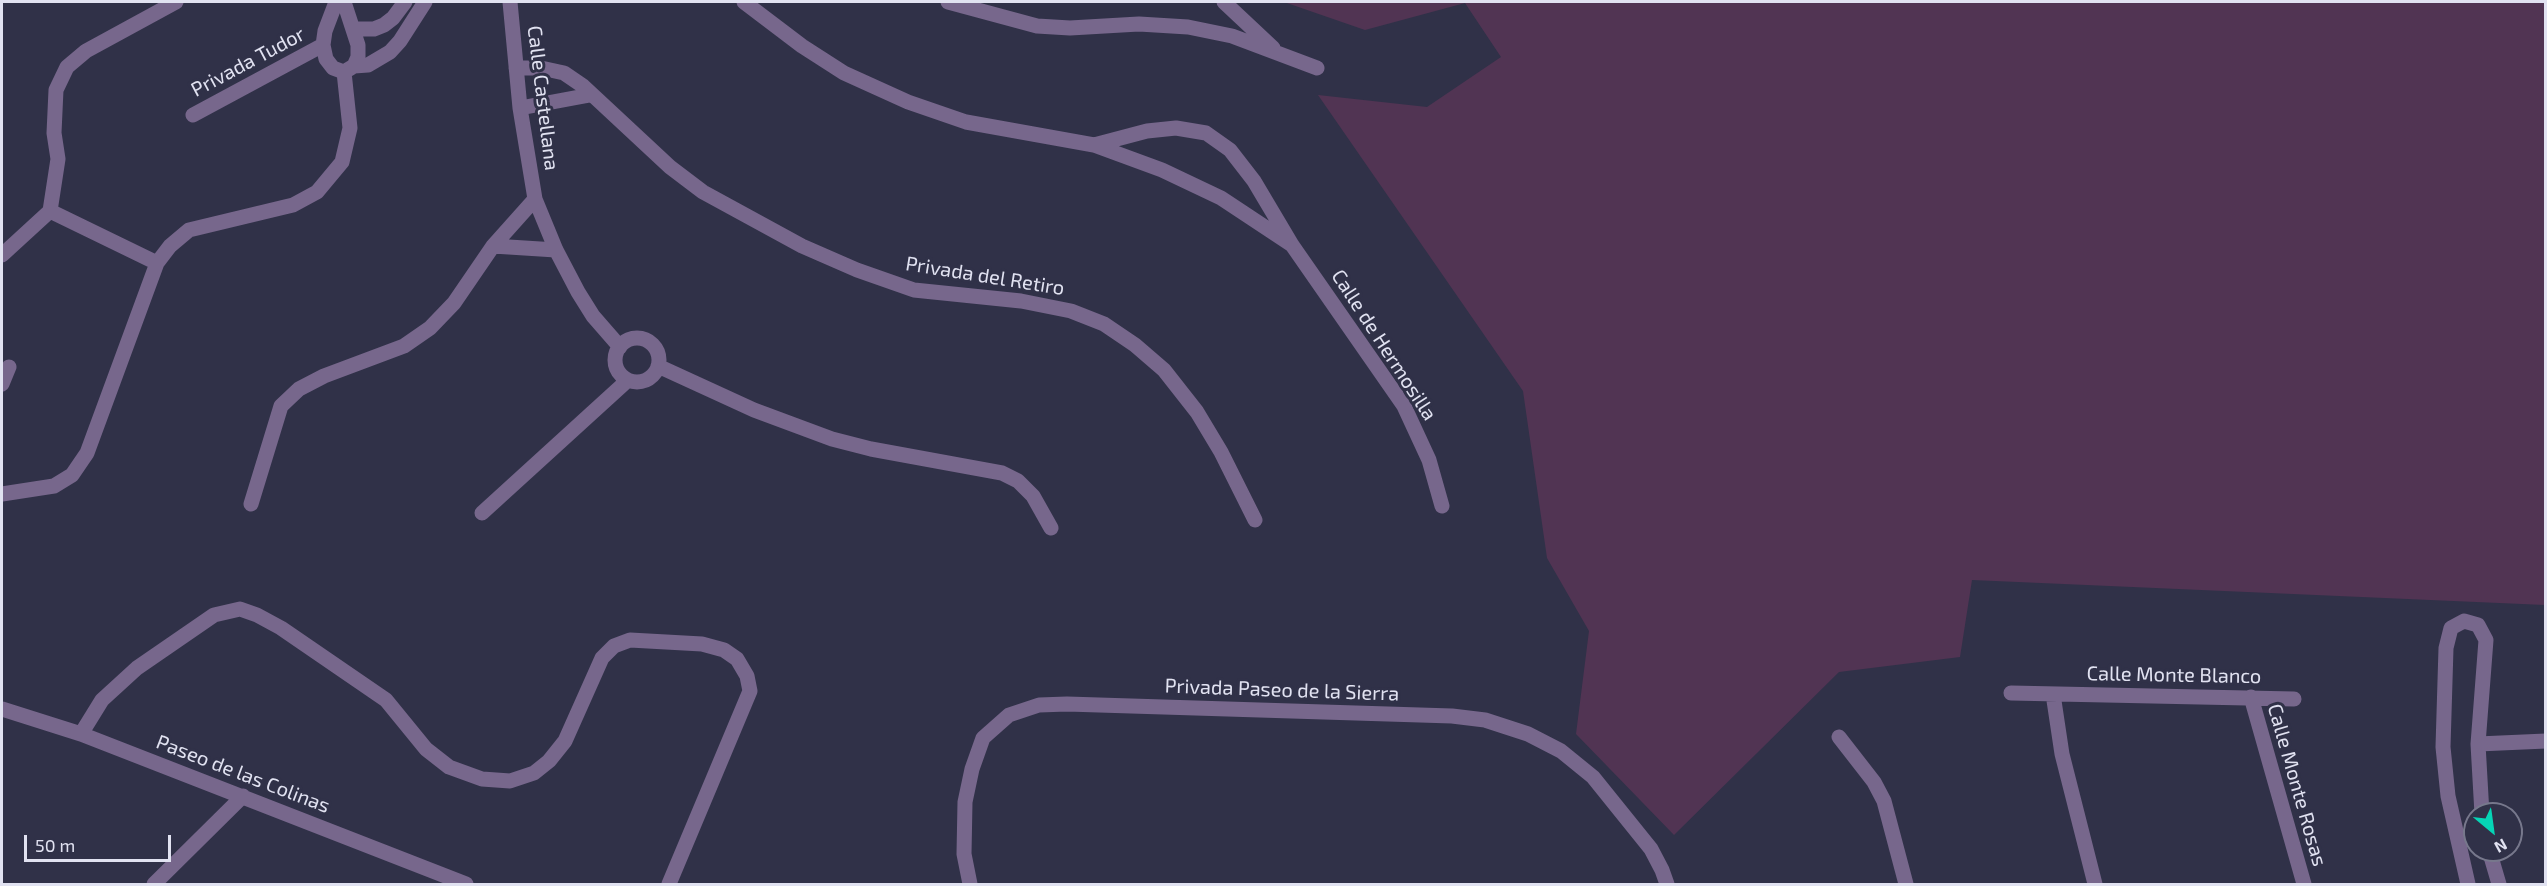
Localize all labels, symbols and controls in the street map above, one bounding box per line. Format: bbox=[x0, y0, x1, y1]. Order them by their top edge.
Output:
street label: Privada Tudor bbox=[187, 22, 309, 102]
street label: Calle Castellana bbox=[522, 24, 564, 172]
street label: Privada del Retiro bbox=[904, 252, 1066, 300]
street label: Calle de Hermosilla bbox=[1326, 265, 1442, 425]
street label: Calle Monte Blanco bbox=[2086, 661, 2262, 689]
street label: Privada Paseo de la Sierra bbox=[1164, 674, 1400, 706]
street label: Calle Monte Rosas bbox=[2262, 701, 2332, 869]
street label: Paseo de las Colinas bbox=[153, 730, 333, 818]
north arrow bbox=[2463, 802, 2523, 862]
scale bar bbox=[27, 823, 174, 861]
text: 50 m bbox=[35, 834, 75, 856]
text: N bbox=[2491, 835, 2511, 858]

